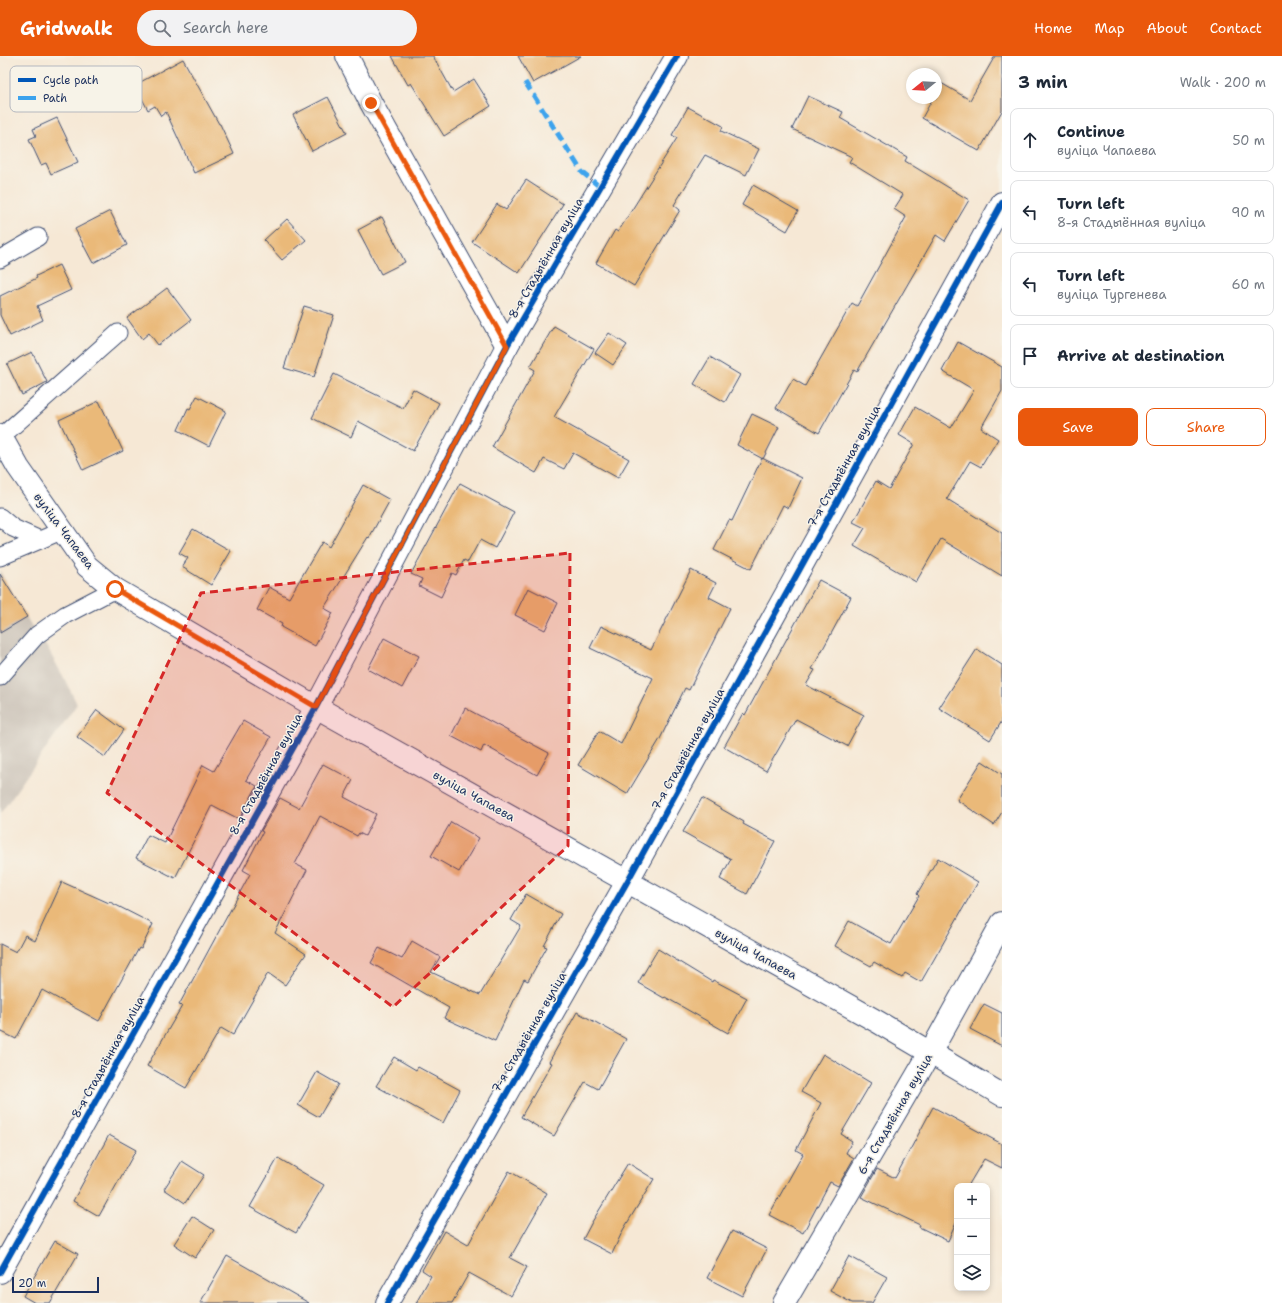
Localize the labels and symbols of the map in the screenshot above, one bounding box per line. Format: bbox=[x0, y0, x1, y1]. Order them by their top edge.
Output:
legend bbox=[10, 66, 142, 112]
north arrow bbox=[906, 68, 942, 104]
text: Cycle path bbox=[43, 73, 99, 88]
text: Path bbox=[43, 91, 67, 106]
route end bbox=[362, 94, 380, 112]
street label: 8-я Стадыённая вуліца bbox=[505, 194, 587, 321]
street label: 7-я Стадыённая вуліца bbox=[804, 402, 884, 530]
street label: вуліца Чапаева bbox=[30, 490, 98, 573]
route start bbox=[106, 580, 124, 598]
street label: 7-я Стадыённая вуліца bbox=[648, 685, 728, 813]
street label: 8-я Стадыённая вуліца bbox=[226, 710, 306, 838]
street label: вуліца Чапаева bbox=[430, 767, 518, 825]
street label: вуліца Чапаева bbox=[712, 925, 800, 983]
street label: 7-я Стадыённая вуліца bbox=[488, 968, 570, 1095]
street label: 8-я Стадыённая вуліца bbox=[68, 993, 148, 1121]
street label: 6-я Стадыённая вуліца bbox=[854, 1050, 936, 1177]
scale bar bbox=[12, 1275, 99, 1294]

